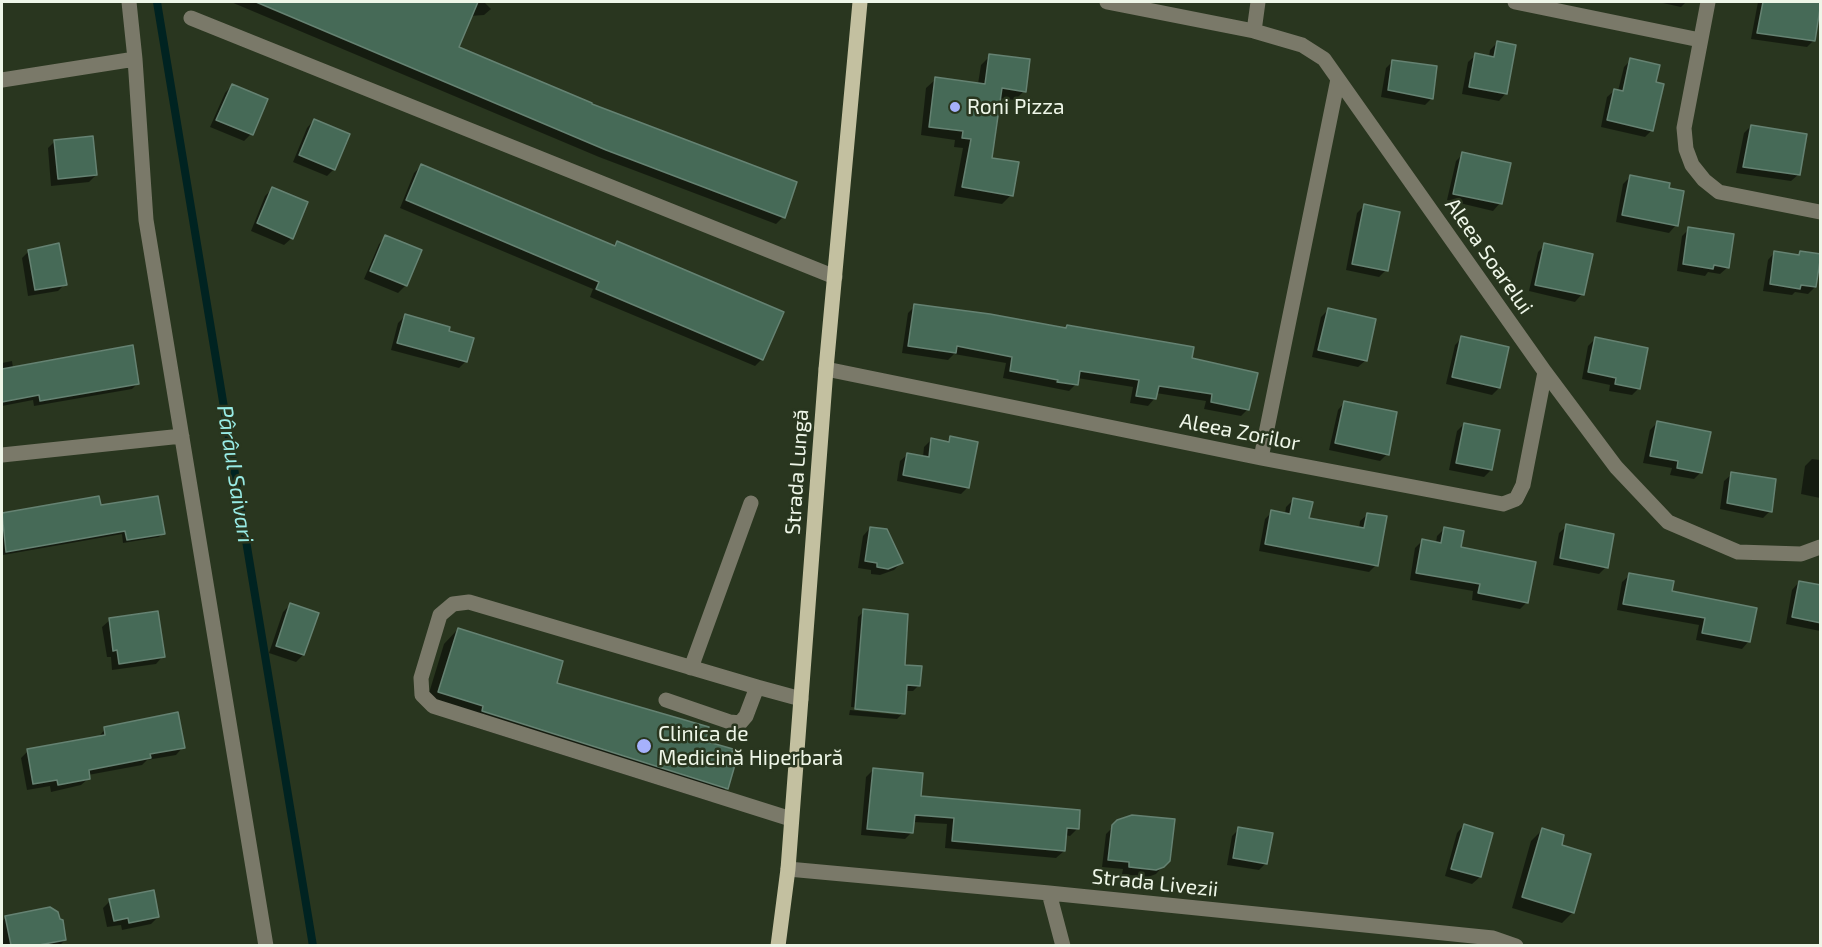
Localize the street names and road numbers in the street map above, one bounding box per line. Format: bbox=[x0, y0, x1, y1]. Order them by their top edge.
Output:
street label: Aleea Soarelui bbox=[1440, 193, 1538, 319]
street label: Strada Lungă bbox=[780, 408, 814, 536]
street label: Aleea Zorilor bbox=[1178, 408, 1302, 456]
street label: Strada Livezii bbox=[1090, 864, 1220, 902]

